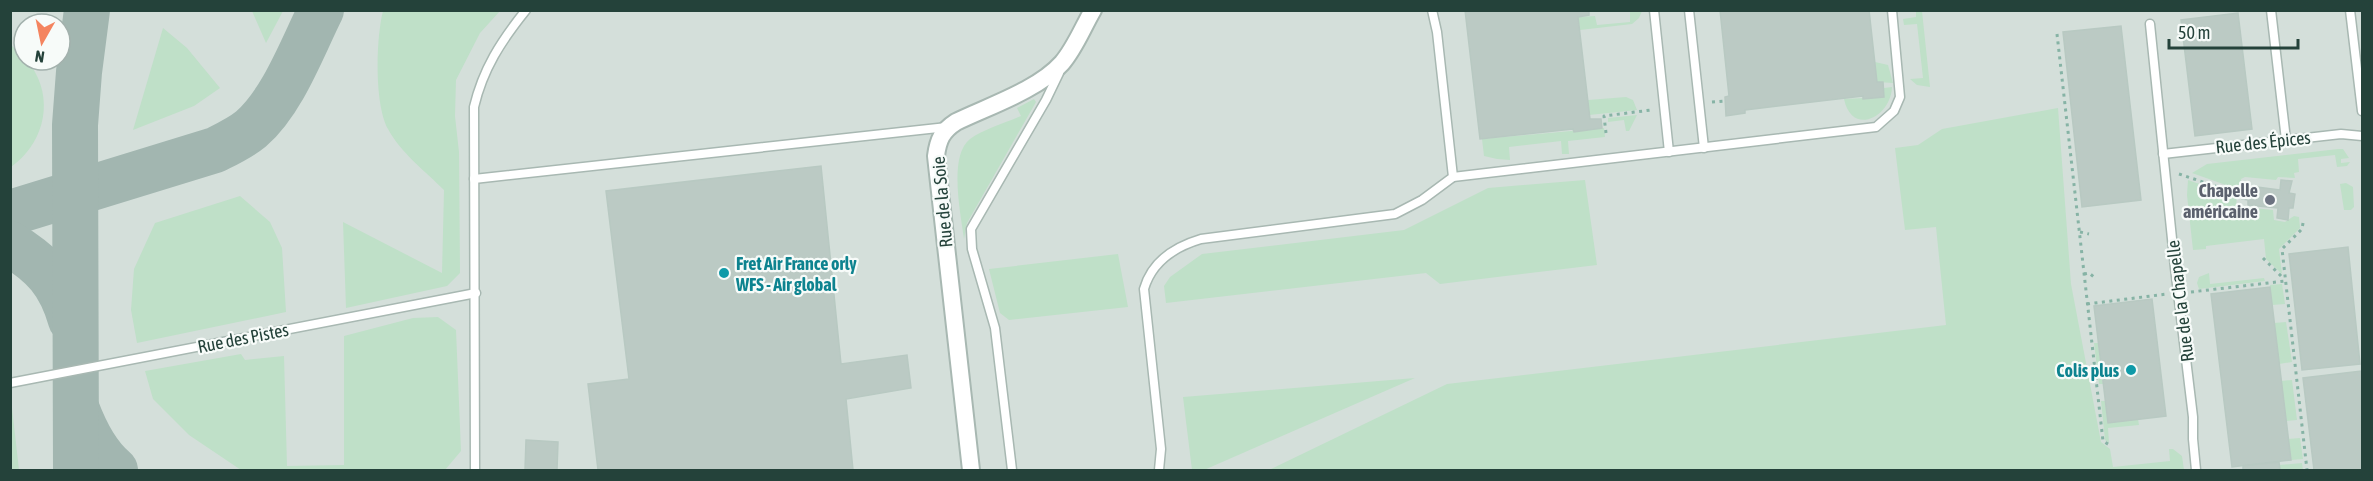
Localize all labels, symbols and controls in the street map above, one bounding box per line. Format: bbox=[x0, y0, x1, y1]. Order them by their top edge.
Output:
north arrow bbox=[12, 12, 72, 72]
scale bar bbox=[2169, 12, 2298, 50]
text: 50 m bbox=[2178, 22, 2210, 43]
text: N bbox=[34, 47, 46, 66]
street label: Rue des Épices bbox=[2214, 127, 2312, 157]
street label: Rue de la Soie bbox=[928, 156, 956, 248]
place label: Chapelle américaine bbox=[2183, 180, 2258, 222]
marker: Chapelle américaine bbox=[2263, 193, 2277, 207]
street label: Rue de la Chapelle bbox=[2162, 239, 2198, 363]
place label: Fret Air France orly WFS - Air global bbox=[735, 253, 857, 295]
marker: Fret Air France orly WFS - Air global bbox=[717, 266, 731, 280]
street label: Rue des Pistes bbox=[196, 319, 290, 357]
place label: Colis plus bbox=[2056, 360, 2120, 381]
marker: Colis plus bbox=[2124, 363, 2138, 377]

